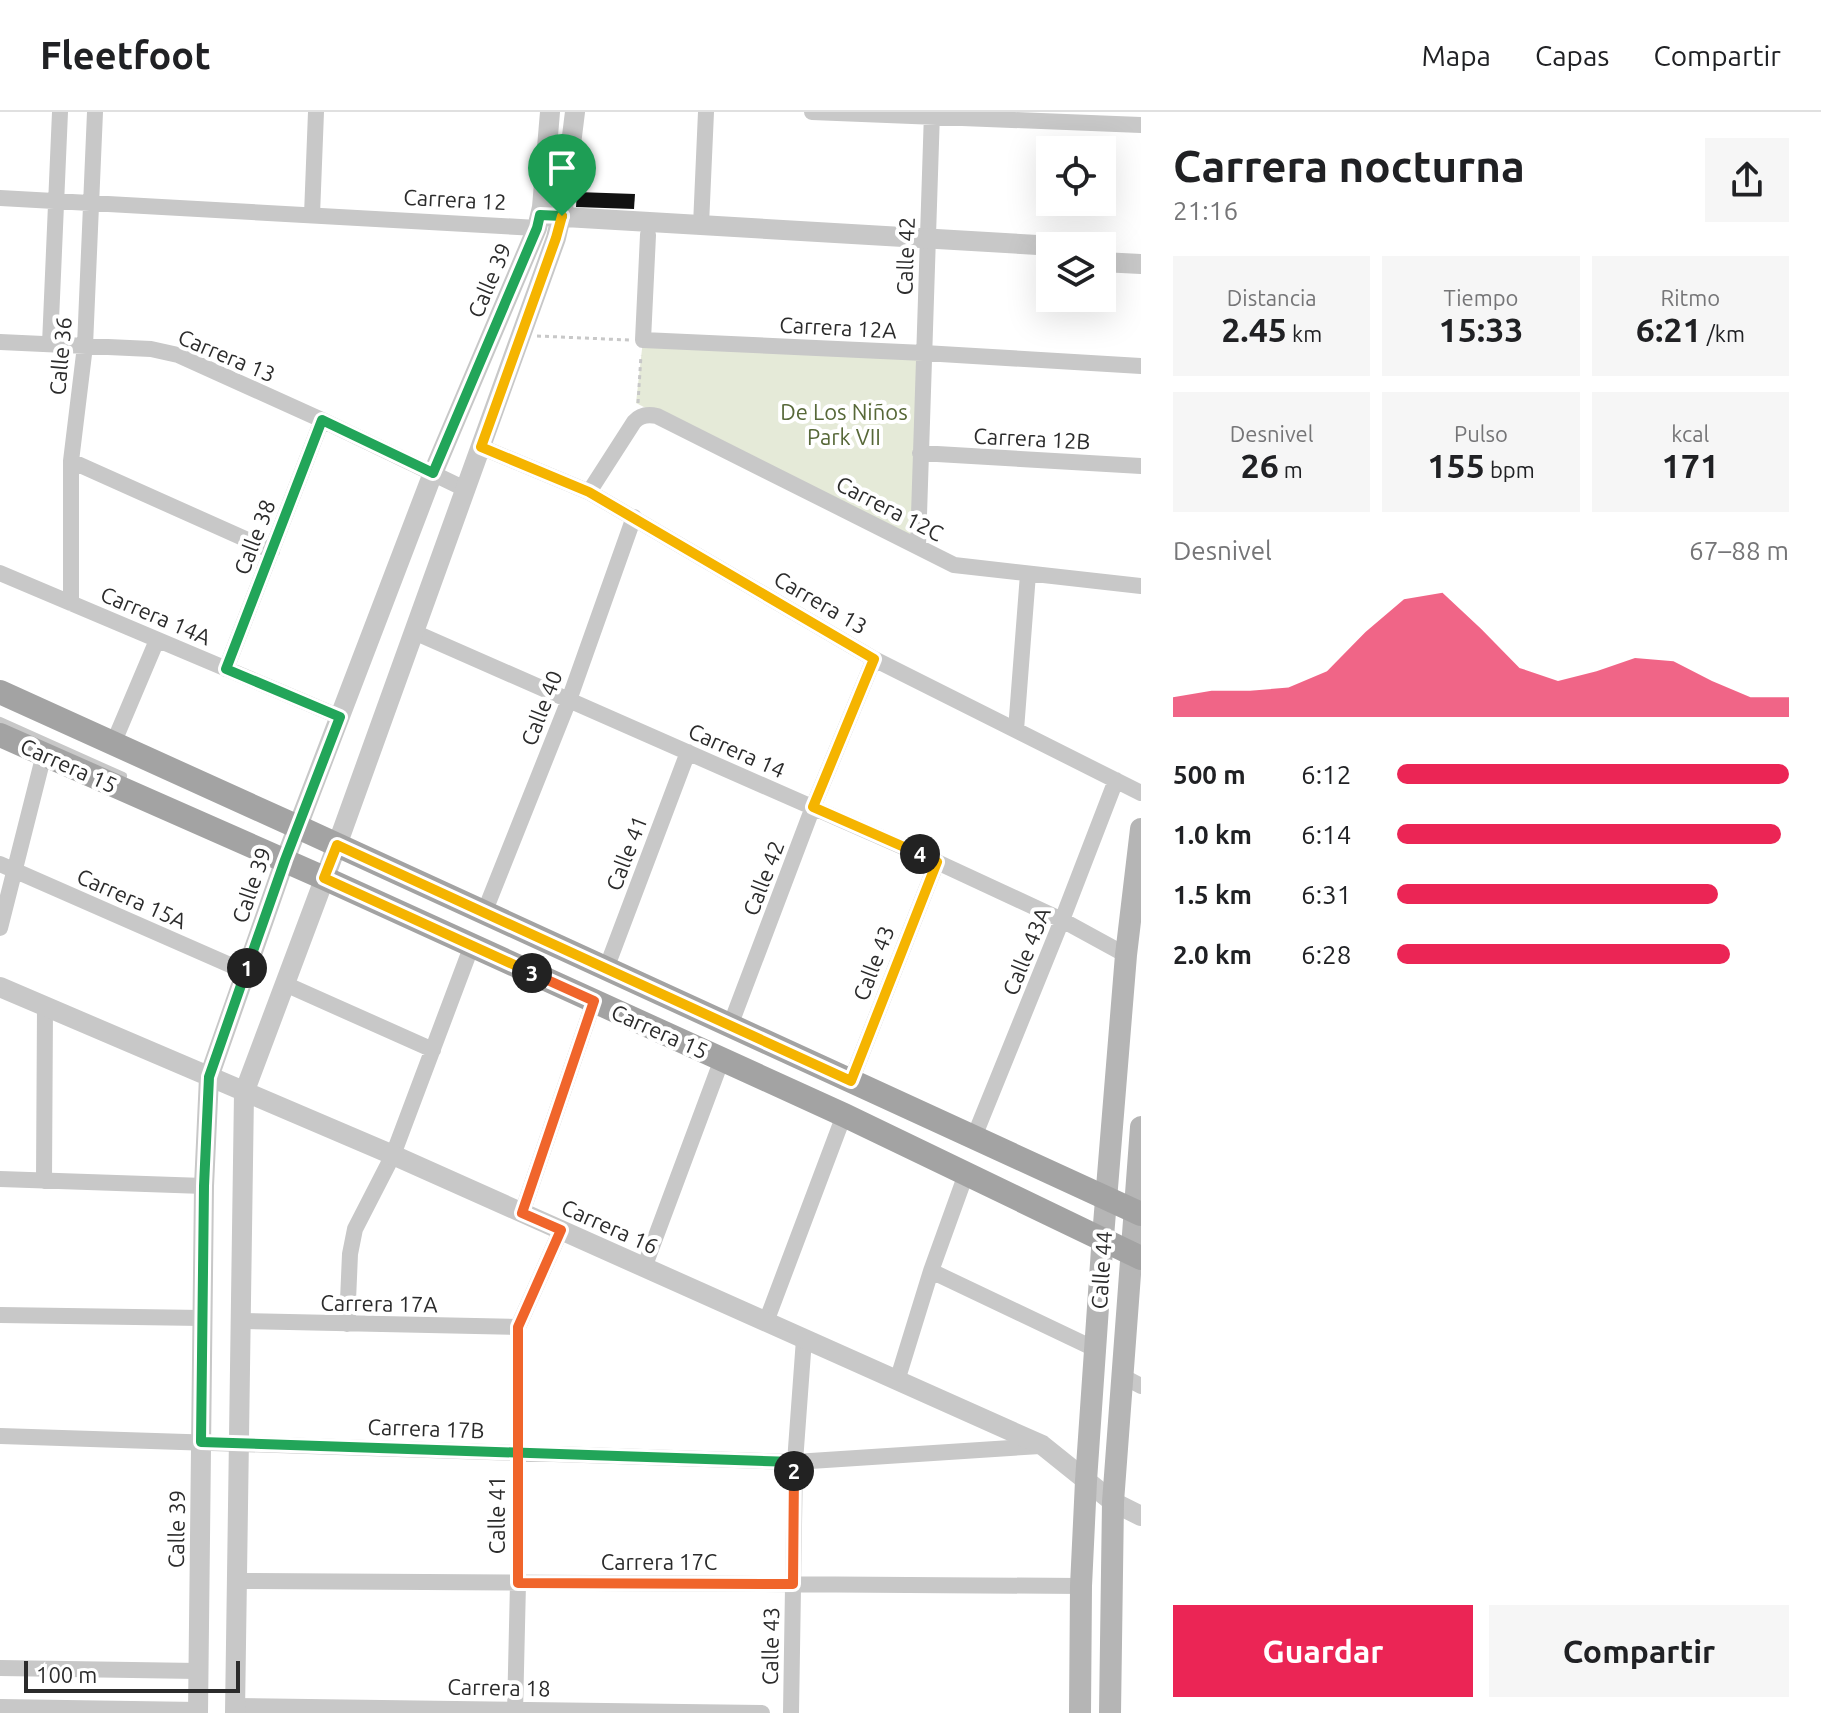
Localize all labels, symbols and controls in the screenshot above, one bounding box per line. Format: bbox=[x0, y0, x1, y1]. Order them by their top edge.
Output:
text: Fleetfoot bbox=[40, 34, 211, 76]
text: Mapa bbox=[1421, 40, 1491, 71]
text: Capas bbox=[1535, 40, 1610, 71]
text: Compartir bbox=[1654, 40, 1781, 71]
pin bbox=[528, 134, 596, 216]
map controls bbox=[1036, 136, 1116, 312]
button: locate bbox=[1036, 136, 1116, 216]
button: share bbox=[1705, 138, 1789, 222]
text: Carrera nocturna bbox=[1173, 141, 1525, 190]
icon: arrive bbox=[540, 146, 584, 190]
street label: Carrera 12 bbox=[403, 184, 507, 214]
text: 21:16 bbox=[1173, 196, 1238, 225]
street label: Calle 42 bbox=[891, 216, 919, 296]
button: layers bbox=[1036, 232, 1116, 312]
street label: Calle 39 bbox=[462, 239, 516, 321]
text: Distancia bbox=[1227, 285, 1317, 310]
text: Tiempo bbox=[1444, 285, 1518, 310]
text: Ritmo bbox=[1661, 285, 1720, 310]
text: 2.45 bbox=[1221, 310, 1287, 348]
text: 15:33 bbox=[1438, 310, 1524, 348]
text: 6:21 bbox=[1636, 310, 1702, 348]
street label: Carrera 12A bbox=[779, 311, 898, 343]
street label: Calle 36 bbox=[44, 316, 76, 396]
text: km bbox=[1287, 321, 1322, 346]
text: /km bbox=[1702, 321, 1745, 346]
street label: Carrera 13 bbox=[175, 323, 279, 387]
park label: De Los Niños Park VII bbox=[780, 399, 908, 449]
text: Desnivel bbox=[1230, 421, 1314, 446]
text: Pulso bbox=[1454, 421, 1508, 446]
text: kcal bbox=[1671, 421, 1709, 446]
street label: Carrera 12B bbox=[973, 422, 1091, 454]
text: 26 bbox=[1240, 446, 1279, 484]
text: 155 bbox=[1427, 446, 1485, 484]
text: 171 bbox=[1662, 446, 1719, 484]
text: m bbox=[1279, 457, 1303, 482]
text: bpm bbox=[1485, 457, 1535, 482]
street label: Carrera 12C bbox=[832, 470, 948, 546]
street label: Calle 38 bbox=[228, 496, 280, 578]
text: Desnivel bbox=[1173, 536, 1272, 565]
text: 67–88 m bbox=[1689, 536, 1789, 565]
street label: Carrera 13 bbox=[770, 565, 872, 639]
street label: Carrera 14A bbox=[97, 581, 216, 650]
street label: Calle 40 bbox=[515, 667, 567, 749]
street label: Carrera 14 bbox=[685, 718, 789, 782]
street label: Carrera 15 bbox=[17, 733, 121, 797]
text: 500 m bbox=[1173, 760, 1246, 789]
text: 6:12 bbox=[1301, 760, 1351, 789]
street label: Calle 41 bbox=[600, 812, 652, 894]
text: 1.0 km bbox=[1173, 820, 1252, 849]
text: 6:14 bbox=[1301, 820, 1351, 849]
pin: 4 bbox=[900, 834, 940, 874]
street label: Calle 42 bbox=[737, 837, 789, 919]
text: 4 bbox=[914, 841, 926, 866]
street label: Calle 39 bbox=[226, 844, 276, 926]
street label: Carrera 15A bbox=[73, 863, 191, 934]
text: 1.5 km bbox=[1173, 880, 1252, 909]
text: 6:31 bbox=[1301, 880, 1351, 909]
street label: Calle 43A bbox=[997, 903, 1055, 999]
street label: Calle 43 bbox=[847, 922, 899, 1004]
text: 2.0 km bbox=[1173, 940, 1252, 969]
text: 6:28 bbox=[1301, 940, 1351, 969]
pin: 1 bbox=[227, 948, 267, 988]
pin: 3 bbox=[512, 953, 552, 993]
text: 1 bbox=[241, 955, 253, 980]
text: 3 bbox=[526, 960, 538, 985]
street label: Carrera 15 bbox=[608, 999, 712, 1063]
street label: Carrera 16 bbox=[558, 1194, 662, 1258]
street label: Calle 44 bbox=[1086, 1230, 1116, 1310]
street label: Carrera 17A bbox=[320, 1289, 439, 1317]
street label: Carrera 17B bbox=[367, 1413, 485, 1443]
pin: 2 bbox=[774, 1451, 814, 1491]
text: 2 bbox=[788, 1458, 800, 1483]
street label: Calle 41 bbox=[484, 1476, 509, 1554]
street label: Calle 39 bbox=[163, 1490, 189, 1568]
street label: Carrera 17C bbox=[601, 1549, 717, 1574]
button: Guardar bbox=[1173, 1605, 1473, 1697]
button: Compartir bbox=[1489, 1605, 1789, 1697]
street label: Calle 43 bbox=[757, 1607, 783, 1685]
scale bar bbox=[24, 1657, 240, 1693]
text: 100 m bbox=[36, 1662, 97, 1687]
street label: Carrera 18 bbox=[447, 1674, 551, 1700]

